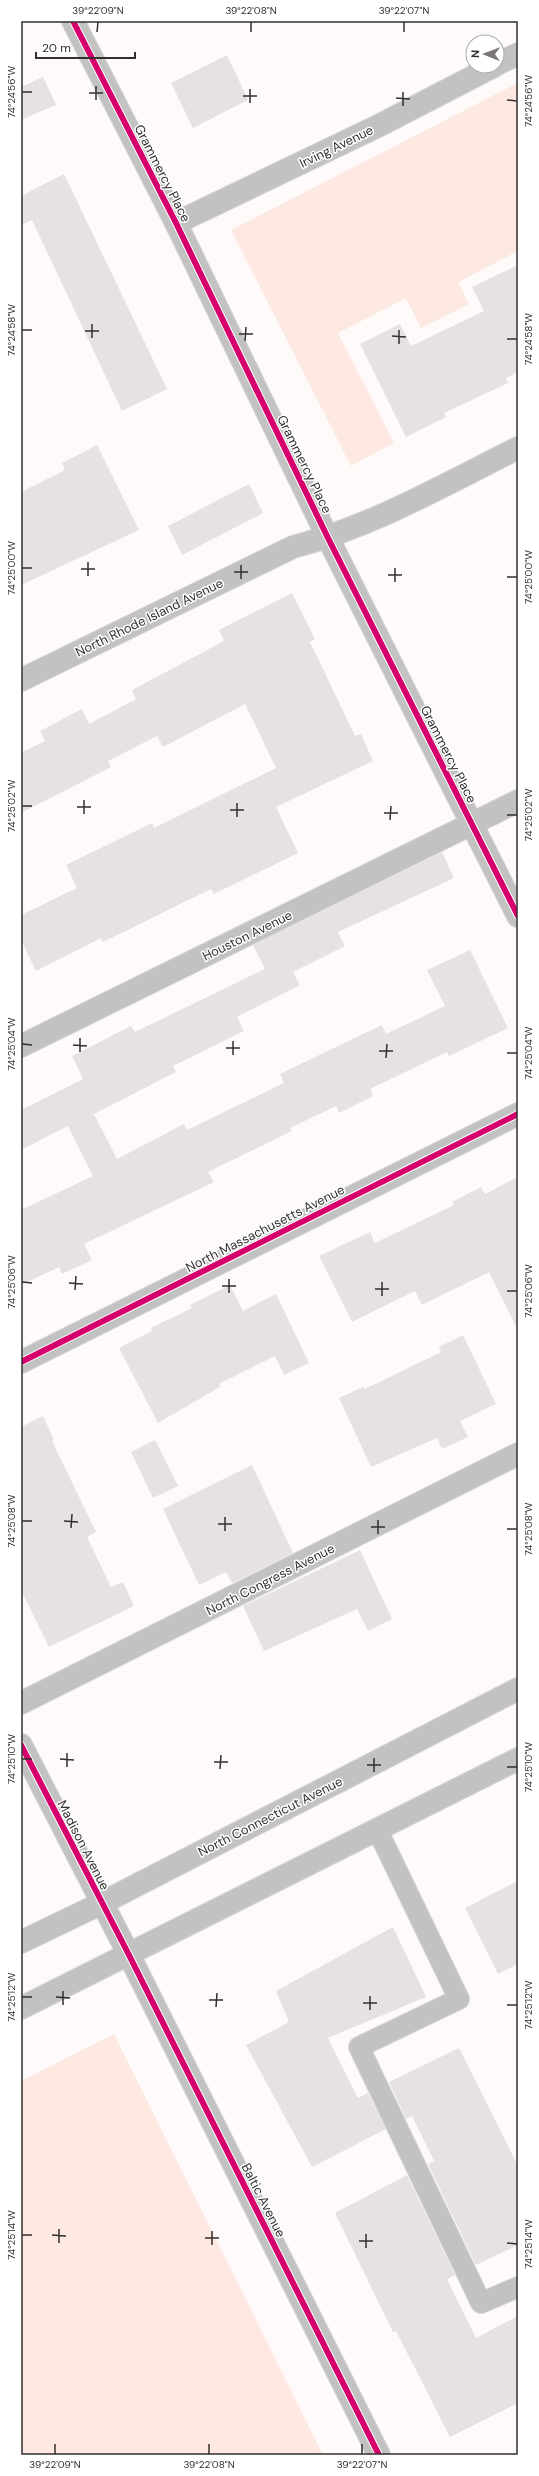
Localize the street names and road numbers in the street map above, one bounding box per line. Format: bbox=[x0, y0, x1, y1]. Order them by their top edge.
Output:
street label: Irving Avenue bbox=[296, 121, 376, 172]
street label: Grammercy Place bbox=[131, 122, 194, 225]
street label: Grammercy Place bbox=[273, 412, 336, 516]
street label: North Rhode Island Avenue bbox=[73, 574, 226, 661]
street label: Grammercy Place bbox=[417, 703, 480, 806]
street label: Houston Avenue bbox=[199, 906, 295, 965]
street label: North Massachusetts Avenue bbox=[183, 1181, 348, 1276]
street label: North Congress Avenue bbox=[203, 1540, 337, 1619]
street label: North Connecticut Avenue bbox=[195, 1773, 345, 1860]
street label: Madison Avenue bbox=[54, 1797, 114, 1893]
street label: Baltic Avenue bbox=[238, 2160, 290, 2240]

